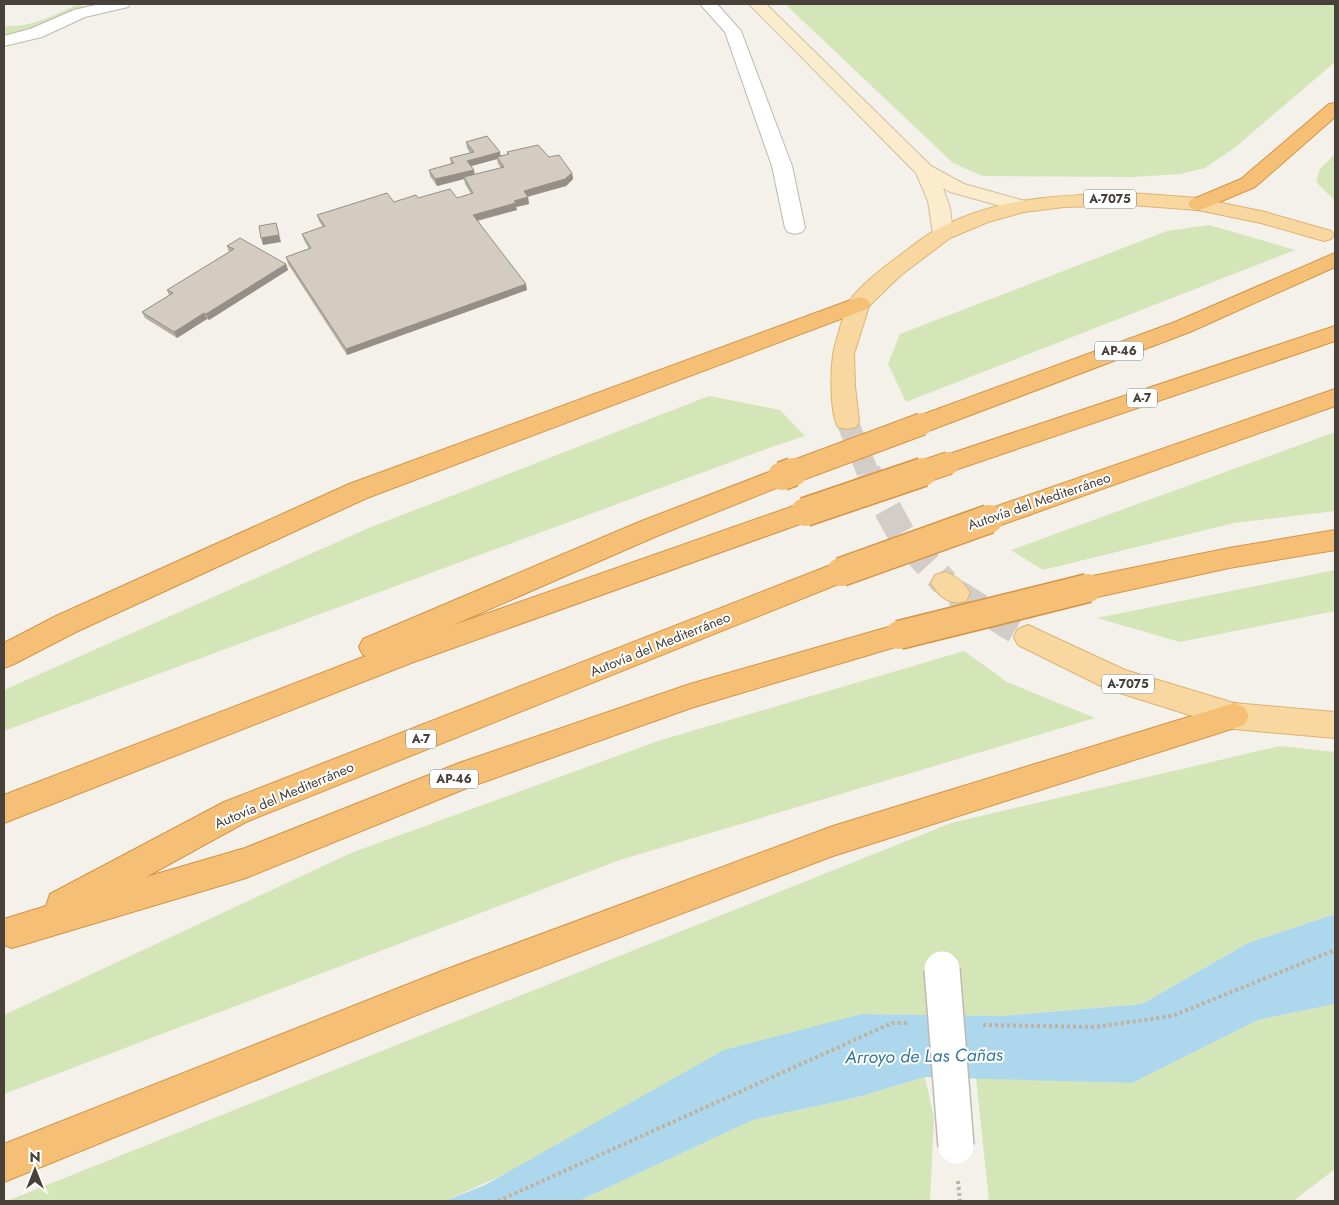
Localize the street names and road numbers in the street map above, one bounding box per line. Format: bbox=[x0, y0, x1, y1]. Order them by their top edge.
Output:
road number: A-7075 bbox=[1084, 190, 1136, 208]
road number: AP-46 bbox=[1095, 342, 1143, 361]
road number: A-7 bbox=[1127, 388, 1157, 408]
street label: Autovía del Mediterráneo bbox=[965, 467, 1113, 535]
street label: Autovía del Mediterráneo bbox=[587, 607, 734, 681]
road number: A-7075 bbox=[1102, 674, 1154, 694]
road number: A-7 bbox=[406, 730, 436, 749]
street label: Autovía del Mediterráneo bbox=[211, 756, 357, 833]
road number: AP-46 bbox=[430, 770, 478, 789]

